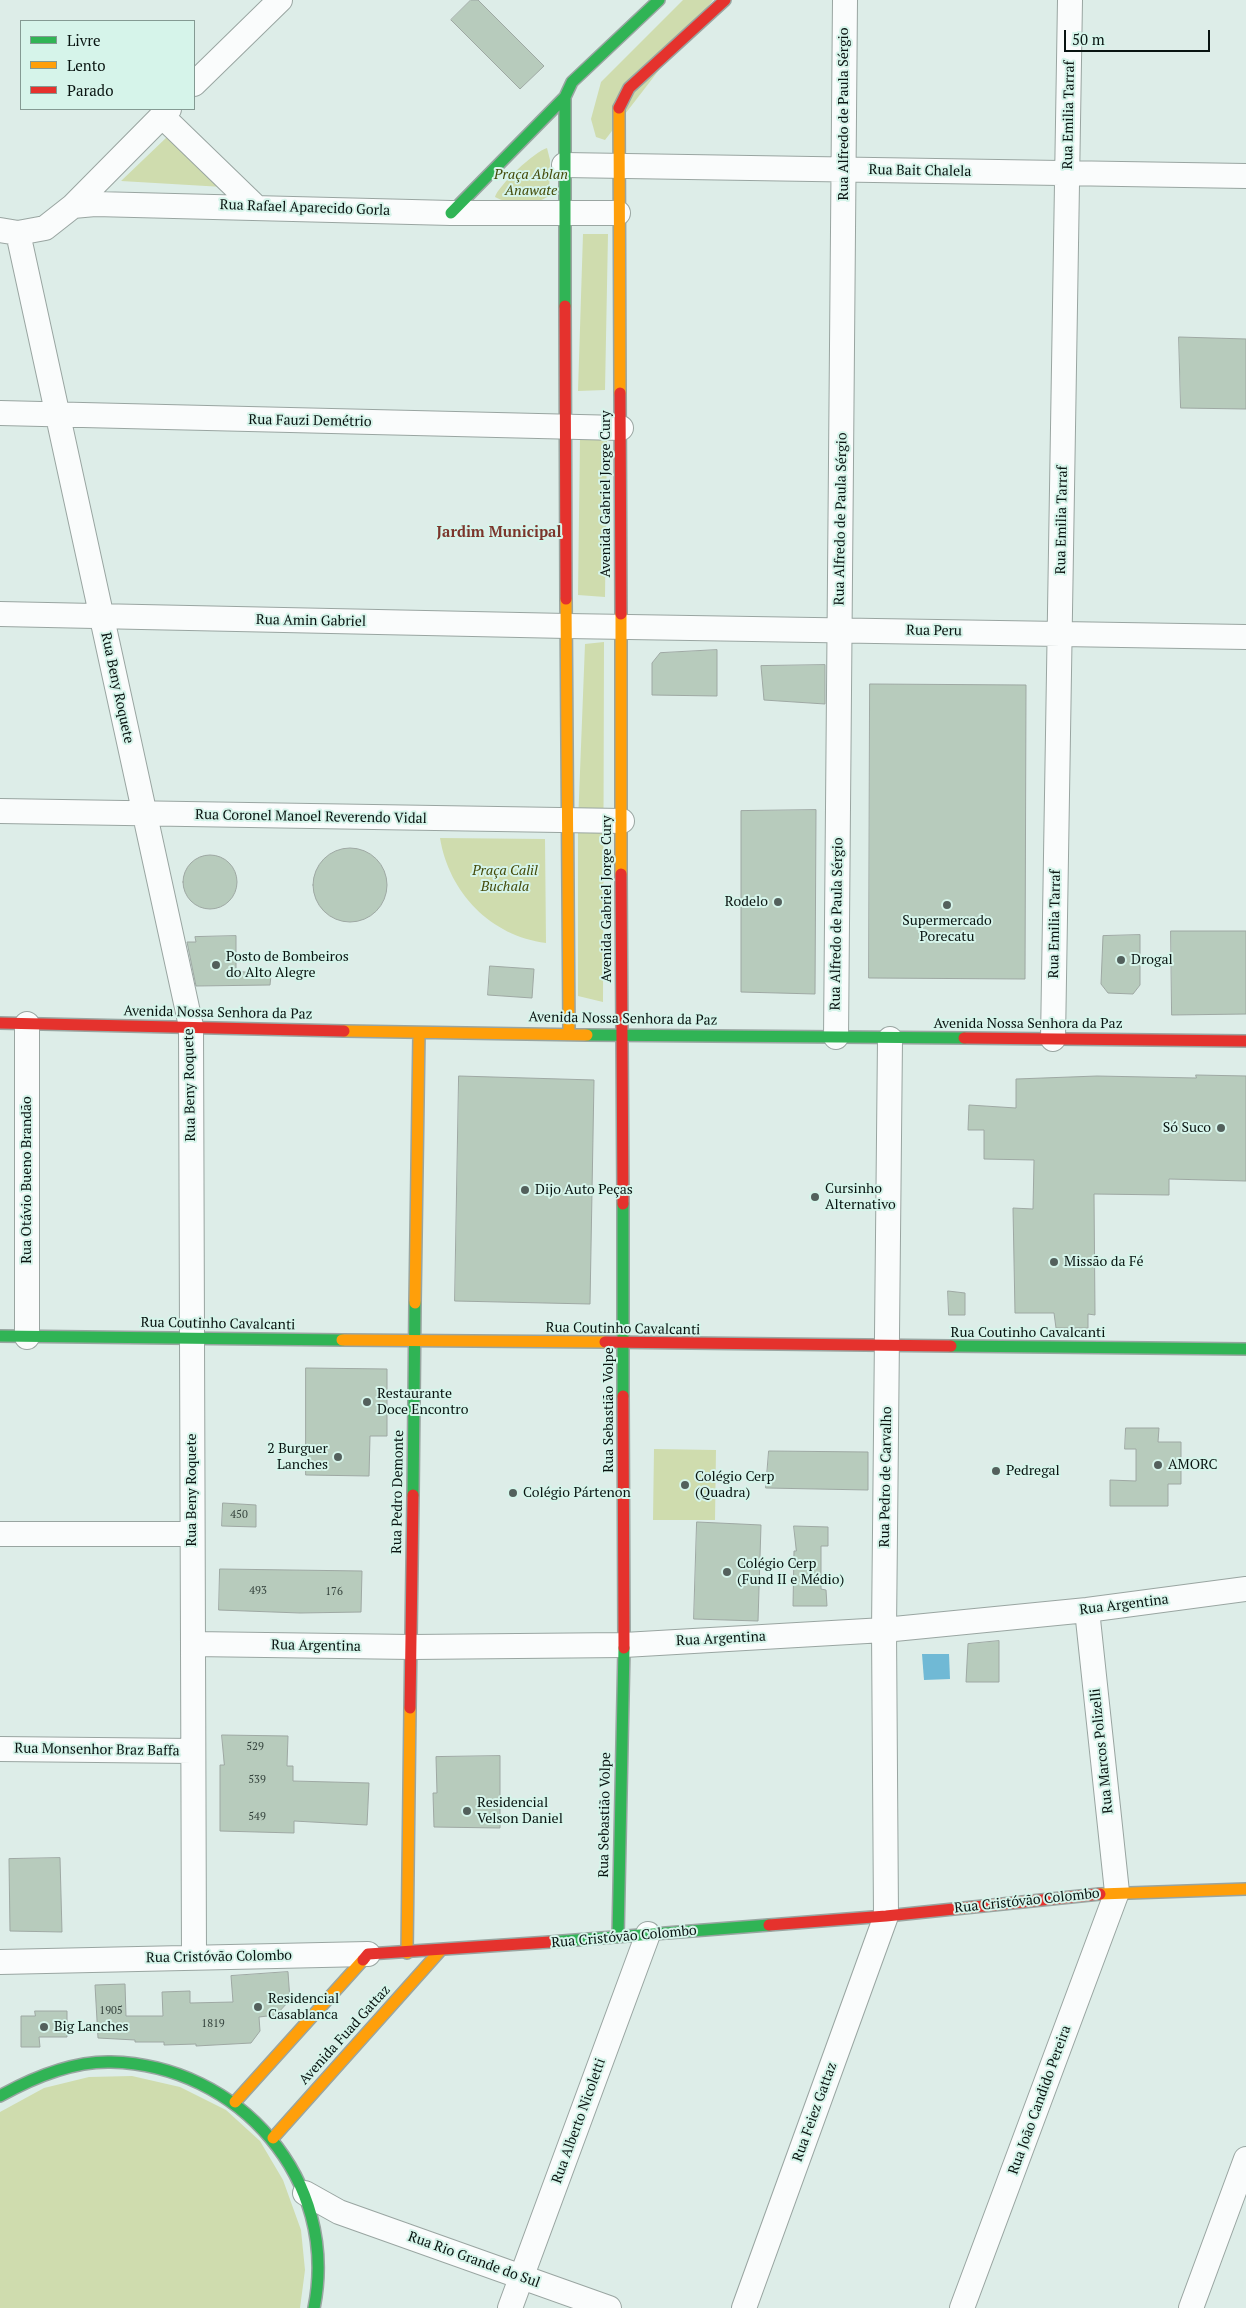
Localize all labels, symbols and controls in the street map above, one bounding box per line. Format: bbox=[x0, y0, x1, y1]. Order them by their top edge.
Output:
legend bbox=[20, 20, 195, 110]
scale bar bbox=[1066, 20, 1212, 52]
street label: Rua Alfredo de Paula Sérgio bbox=[836, 28, 852, 200]
text: 50 m bbox=[1072, 29, 1105, 49]
text: Livre bbox=[67, 30, 101, 50]
text: Lento bbox=[67, 55, 106, 75]
street label: Rua Emilia Tarraf bbox=[1060, 61, 1078, 169]
text: Parado bbox=[67, 80, 113, 100]
street label: Rua Bait Chalela bbox=[868, 162, 972, 180]
park label: Praça Ablan Anawate bbox=[494, 167, 568, 200]
street label: Rua Rafael Aparecido Gorla bbox=[219, 197, 391, 219]
street label: Avenida Gabriel Jorge Cury bbox=[598, 410, 614, 578]
street label: Rua Fauzi Demétrio bbox=[248, 412, 372, 430]
street label: Rua Alfredo de Paula Sérgio bbox=[831, 432, 851, 606]
street label: Rua Emilia Tarraf bbox=[1053, 466, 1071, 574]
district label: Jardim Municipal bbox=[437, 524, 561, 542]
street label: Rua Amin Gabriel bbox=[256, 612, 366, 630]
street label: Rua Peru bbox=[906, 622, 962, 640]
street label: Rua Beny Roquete bbox=[97, 631, 137, 745]
street label: Rua Coronel Manoel Reverendo Vidal bbox=[195, 807, 427, 827]
street label: Avenida Gabriel Jorge Cury bbox=[599, 815, 615, 983]
street label: Rua Alfredo de Paula Sérgio bbox=[827, 837, 847, 1011]
park label: Praça Calil Buchala bbox=[472, 863, 538, 896]
street label: Rua Emilia Tarraf bbox=[1046, 870, 1064, 978]
place label: Rodelo bbox=[725, 894, 768, 910]
marker: Rodelo bbox=[772, 896, 784, 908]
marker: Supermercado Porecatu bbox=[941, 899, 953, 911]
place label: Supermercado Porecatu bbox=[902, 913, 992, 946]
place label: Posto de Bombeiros do Alto Alegre bbox=[226, 949, 349, 982]
place label: Drogal bbox=[1131, 952, 1173, 968]
marker: Drogal bbox=[1115, 954, 1127, 966]
marker: Posto de Bombeiros do Alto Alegre bbox=[210, 959, 222, 971]
street label: Avenida Nossa Senhora da Paz bbox=[123, 1003, 313, 1023]
street label: Avenida Nossa Senhora da Paz bbox=[528, 1009, 718, 1029]
street label: Avenida Nossa Senhora da Paz bbox=[934, 1016, 1122, 1032]
street label: Rua Beny Roquete bbox=[181, 1028, 199, 1142]
street label: Rua Otávio Bueno Brandão bbox=[19, 1096, 35, 1264]
place label: Só Suco bbox=[1163, 1120, 1211, 1136]
marker: Só Suco bbox=[1215, 1122, 1227, 1134]
place label: Cursinho Alternativo bbox=[825, 1181, 896, 1214]
place label: Dijo Auto Peças bbox=[535, 1182, 633, 1198]
marker: Dijo Auto Peças bbox=[519, 1184, 531, 1196]
marker: Cursinho Alternativo bbox=[809, 1191, 821, 1203]
place label: Missão da Fé bbox=[1064, 1254, 1144, 1270]
marker: Missão da Fé bbox=[1048, 1256, 1060, 1268]
street label: Rua Coutinho Cavalcanti bbox=[140, 1314, 296, 1334]
street label: Rua Coutinho Cavalcanti bbox=[545, 1319, 701, 1339]
street label: Rua Coutinho Cavalcanti bbox=[951, 1325, 1105, 1341]
street label: Rua Sebastião Volpe bbox=[601, 1347, 617, 1473]
place label: Restaurante Doce Encontro bbox=[377, 1386, 468, 1418]
marker: Restaurante Doce Encontro bbox=[361, 1396, 373, 1408]
street label: Rua Pedro de Carvalho bbox=[876, 1406, 896, 1548]
street label: Rua Pedro Demonte bbox=[389, 1430, 407, 1554]
street label: Rua Beny Roquete bbox=[184, 1433, 200, 1547]
place label: 2 Burguer Lanches bbox=[267, 1441, 328, 1474]
marker: 2 Burguer Lanches bbox=[332, 1451, 344, 1463]
place label: AMORC bbox=[1168, 1457, 1218, 1473]
marker: AMORC bbox=[1152, 1459, 1164, 1471]
place label: Pedregal bbox=[1006, 1463, 1060, 1479]
marker: Pedregal bbox=[990, 1465, 1002, 1477]
place label: Colégio Cerp (Quadra) bbox=[695, 1469, 774, 1501]
marker: Colégio Cerp (Quadra) bbox=[679, 1479, 691, 1491]
place label: Colégio Pártenon bbox=[523, 1485, 631, 1501]
marker: Colégio Pártenon bbox=[507, 1487, 519, 1499]
house number: 450 bbox=[230, 1508, 248, 1522]
place label: Colégio Cerp (Fund II e Médio) bbox=[737, 1556, 844, 1588]
marker: Colégio Cerp (Fund II e Médio) bbox=[721, 1566, 733, 1578]
house number: 493 bbox=[249, 1584, 267, 1598]
house number: 176 bbox=[325, 1585, 343, 1599]
street label: Rua Argentina bbox=[1078, 1591, 1170, 1619]
street label: Rua Argentina bbox=[676, 1628, 766, 1650]
street label: Rua Argentina bbox=[271, 1637, 361, 1655]
street label: Rua Marcos Polizelli bbox=[1087, 1688, 1117, 1814]
street label: Rua Monsenhor Braz Baffa bbox=[14, 1740, 180, 1760]
house number: 529 bbox=[246, 1740, 264, 1754]
street label: Rua Sebastião Volpe bbox=[596, 1752, 614, 1878]
house number: 539 bbox=[248, 1773, 266, 1787]
place label: Residencial Velson Daniel bbox=[477, 1795, 563, 1828]
marker: Residencial Velson Daniel bbox=[461, 1805, 473, 1817]
house number: 549 bbox=[248, 1810, 266, 1824]
street label: Rua Cristóvão Colombo bbox=[954, 1885, 1100, 1917]
street label: Rua Cristóvão Colombo bbox=[551, 1922, 697, 1952]
street label: Rua Cristóvão Colombo bbox=[146, 1947, 292, 1967]
street label: Avenida Fuad Gattaz bbox=[296, 1982, 394, 2088]
place label: Residencial Casablanca bbox=[268, 1991, 339, 2024]
marker: Residencial Casablanca bbox=[252, 2001, 264, 2013]
house number: 1905 bbox=[99, 2004, 123, 2018]
house number: 1819 bbox=[201, 2017, 225, 2031]
place label: Big Lanches bbox=[54, 2019, 129, 2035]
marker: Big Lanches bbox=[38, 2021, 50, 2033]
street label: Rua João Candido Pereira bbox=[1005, 2023, 1075, 2177]
street label: Rua Alberto Nicoletti bbox=[549, 2056, 609, 2186]
street label: Rua Feiez Gattaz bbox=[789, 2060, 841, 2164]
street label: Rua Rio Grande do Sul bbox=[406, 2228, 542, 2292]

